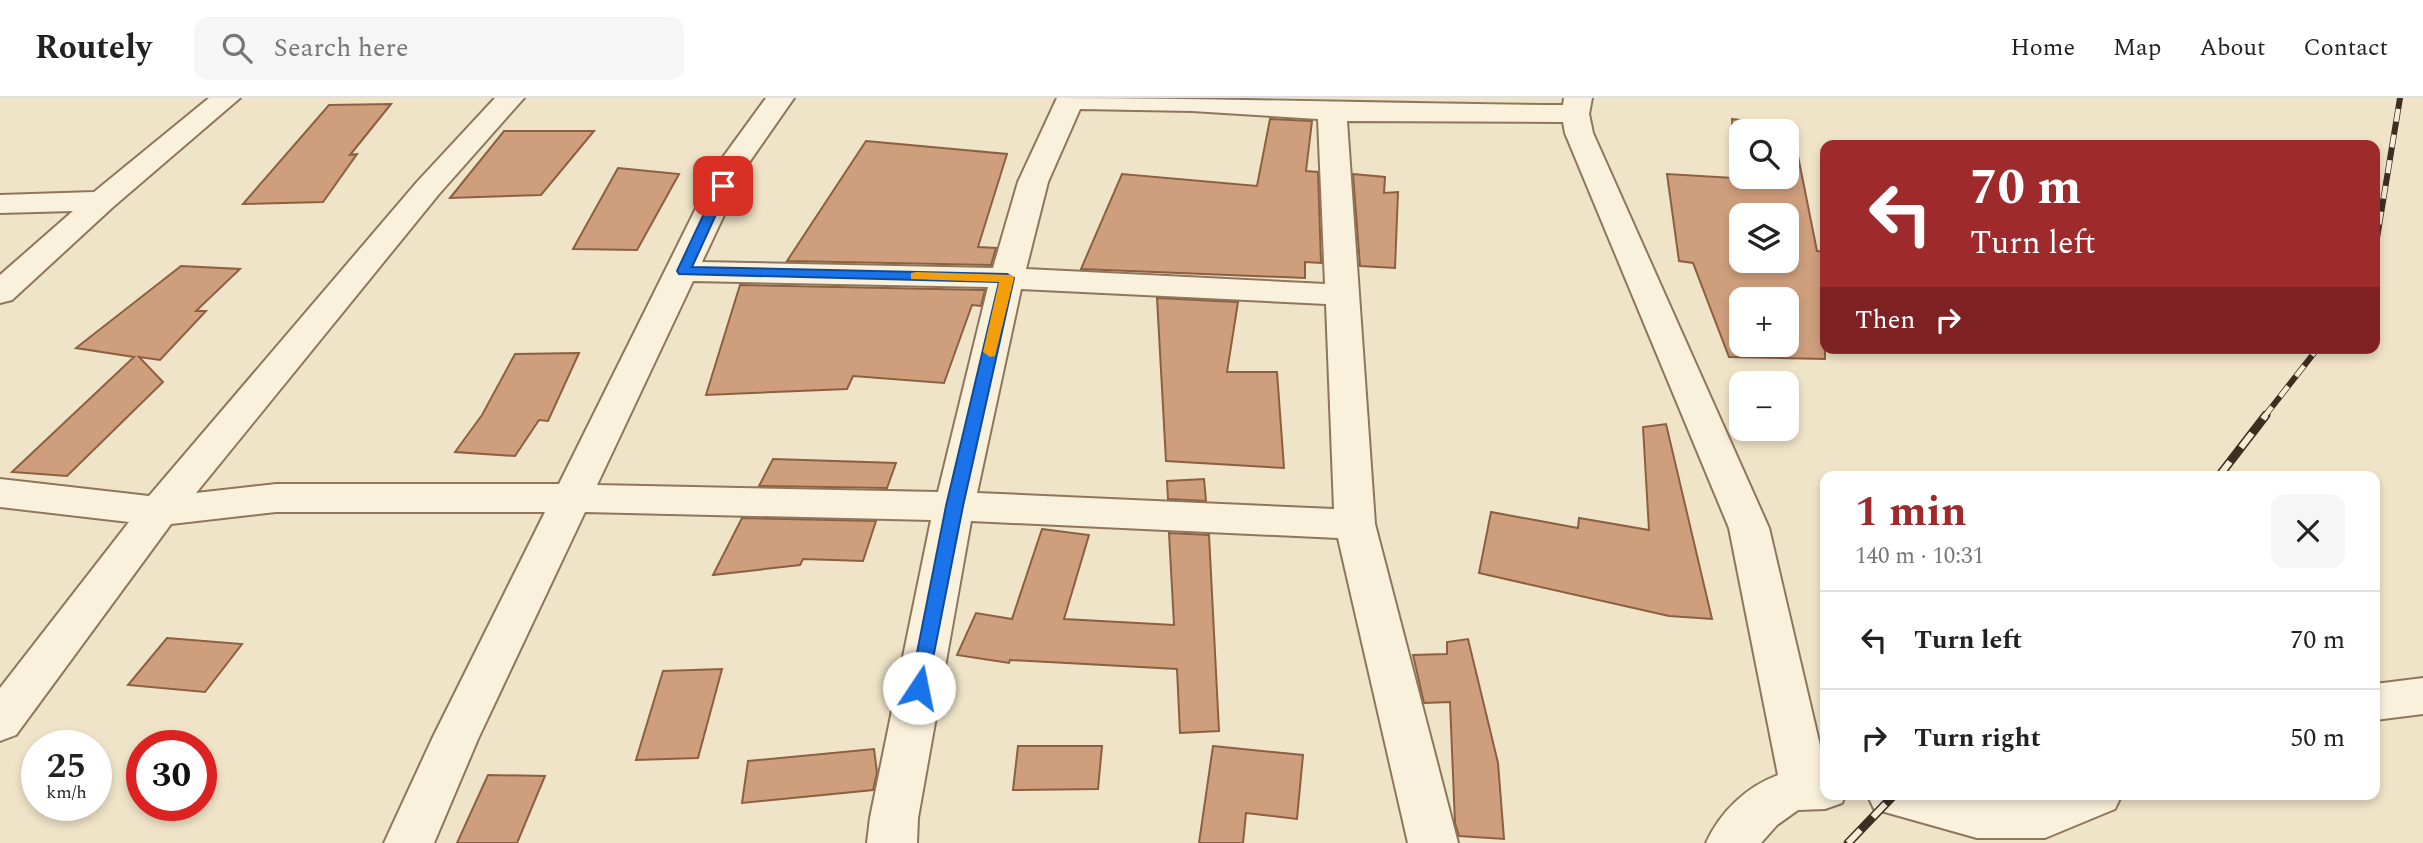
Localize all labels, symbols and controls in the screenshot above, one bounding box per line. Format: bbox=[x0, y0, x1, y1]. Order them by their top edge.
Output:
search box bbox=[194, 17, 684, 80]
text: Routely bbox=[35, 23, 152, 73]
text: Search here bbox=[274, 28, 409, 68]
icon: search bbox=[218, 29, 256, 67]
text: Home bbox=[2010, 30, 2075, 66]
text: Map bbox=[2113, 30, 2161, 66]
text: About bbox=[2199, 30, 2265, 66]
text: Contact bbox=[2303, 30, 2388, 66]
map controls bbox=[1729, 119, 1799, 441]
button: search bbox=[1729, 119, 1799, 189]
text: 70 m bbox=[1970, 151, 2081, 226]
pin bbox=[693, 156, 753, 216]
icon: arrive bbox=[704, 167, 742, 205]
icon: left bbox=[1855, 168, 1946, 259]
button: layers bbox=[1729, 203, 1799, 273]
text: Turn left bbox=[1970, 219, 2096, 268]
button: + bbox=[1729, 287, 1799, 357]
text: Then bbox=[1855, 300, 1915, 340]
icon: right bbox=[1929, 301, 1967, 339]
button: − bbox=[1729, 371, 1799, 441]
text: 1 min bbox=[1855, 481, 1967, 544]
button: close bbox=[2271, 494, 2345, 568]
text: 140 m · 10:31 bbox=[1855, 539, 1984, 574]
text: Turn left bbox=[1914, 620, 2022, 660]
text: 70 m bbox=[2290, 620, 2345, 660]
icon: left bbox=[1855, 621, 1893, 659]
position arrow bbox=[882, 651, 956, 725]
text: Turn right bbox=[1914, 718, 2041, 758]
text: 50 m bbox=[2290, 718, 2345, 758]
icon: right bbox=[1855, 719, 1893, 757]
speed limit sign: 30 bbox=[126, 730, 217, 821]
text: 25 bbox=[47, 740, 86, 793]
text: km/h bbox=[46, 779, 87, 806]

